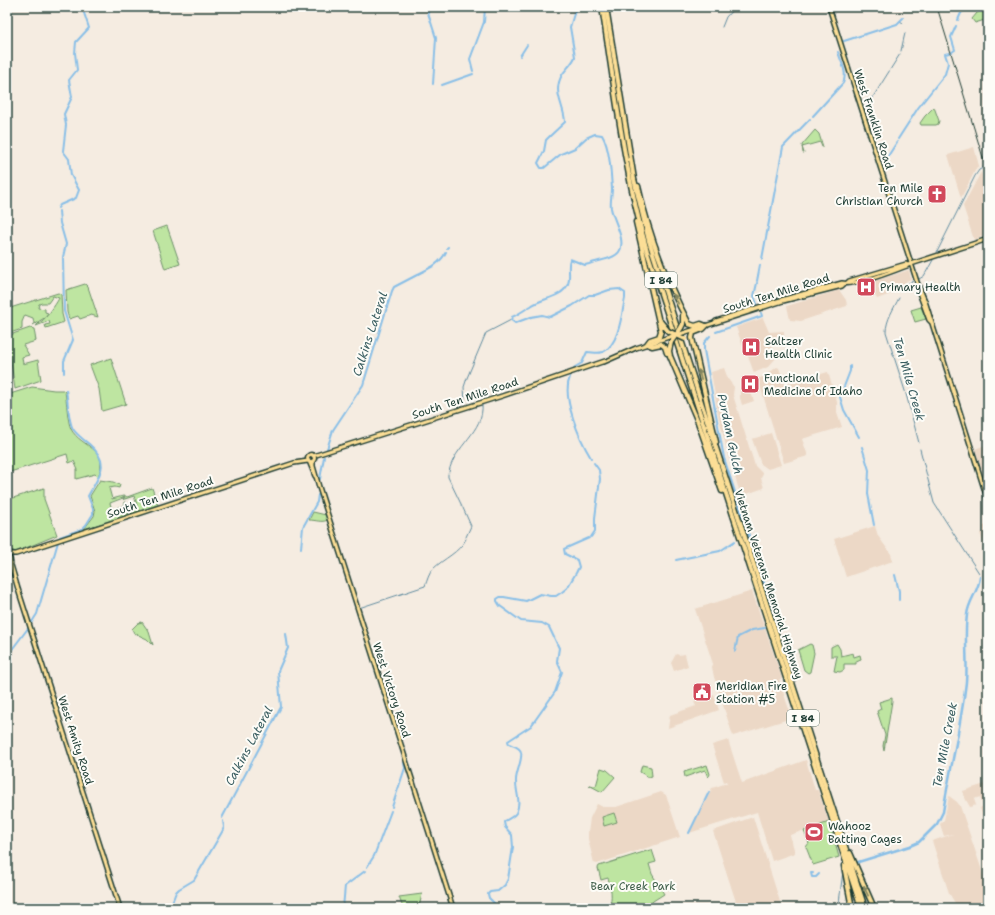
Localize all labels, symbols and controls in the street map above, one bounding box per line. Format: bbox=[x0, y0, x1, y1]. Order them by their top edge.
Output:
street label: West Franklin Road bbox=[850, 67, 897, 171]
place label: Ten Mile Christian Church bbox=[836, 181, 923, 209]
church icon: Ten Mile Christian Church bbox=[926, 183, 948, 205]
street label: South Ten Mile Road bbox=[721, 270, 831, 317]
road number: I 84 bbox=[645, 272, 677, 288]
hospital icon: Primary Health bbox=[855, 276, 877, 298]
place label: Primary Health bbox=[880, 280, 961, 295]
water label: Calkins Lateral bbox=[349, 290, 391, 378]
one-way arrow bbox=[673, 293, 679, 305]
place label: Saltzer Health Clinic bbox=[765, 334, 833, 362]
water label: Ten Mile Creek bbox=[889, 335, 929, 423]
hospital icon: Saltzer Health Clinic bbox=[740, 336, 762, 358]
one-way arrow bbox=[697, 369, 703, 381]
place label: Functional Medicine of Idaho bbox=[764, 371, 863, 399]
hospital icon: Functional Medicine of Idaho bbox=[739, 373, 761, 395]
street label: South Ten Mile Road bbox=[410, 374, 520, 423]
water label: Purdam Gulch bbox=[714, 392, 746, 476]
street label: South Ten Mile Road bbox=[105, 473, 215, 522]
street label: Vietnam Veterans Memorial Highway bbox=[731, 487, 806, 681]
street label: West Victory Road bbox=[369, 641, 414, 740]
place label: Meridian Fire Station #5 bbox=[716, 679, 787, 707]
public building icon: Meridian Fire Station #5 bbox=[691, 681, 713, 703]
street label: West Amity Road bbox=[54, 694, 97, 787]
water label: Ten Mile Creek bbox=[929, 701, 961, 789]
water label: Calkins Lateral bbox=[221, 703, 277, 788]
road number: I 84 bbox=[787, 710, 819, 726]
place label: Wahooz Batting Cages bbox=[828, 819, 902, 847]
sports icon: Wahooz Batting Cages bbox=[803, 821, 825, 843]
park label: Bear Creek Park bbox=[590, 879, 676, 894]
one-way arrow bbox=[863, 885, 869, 897]

